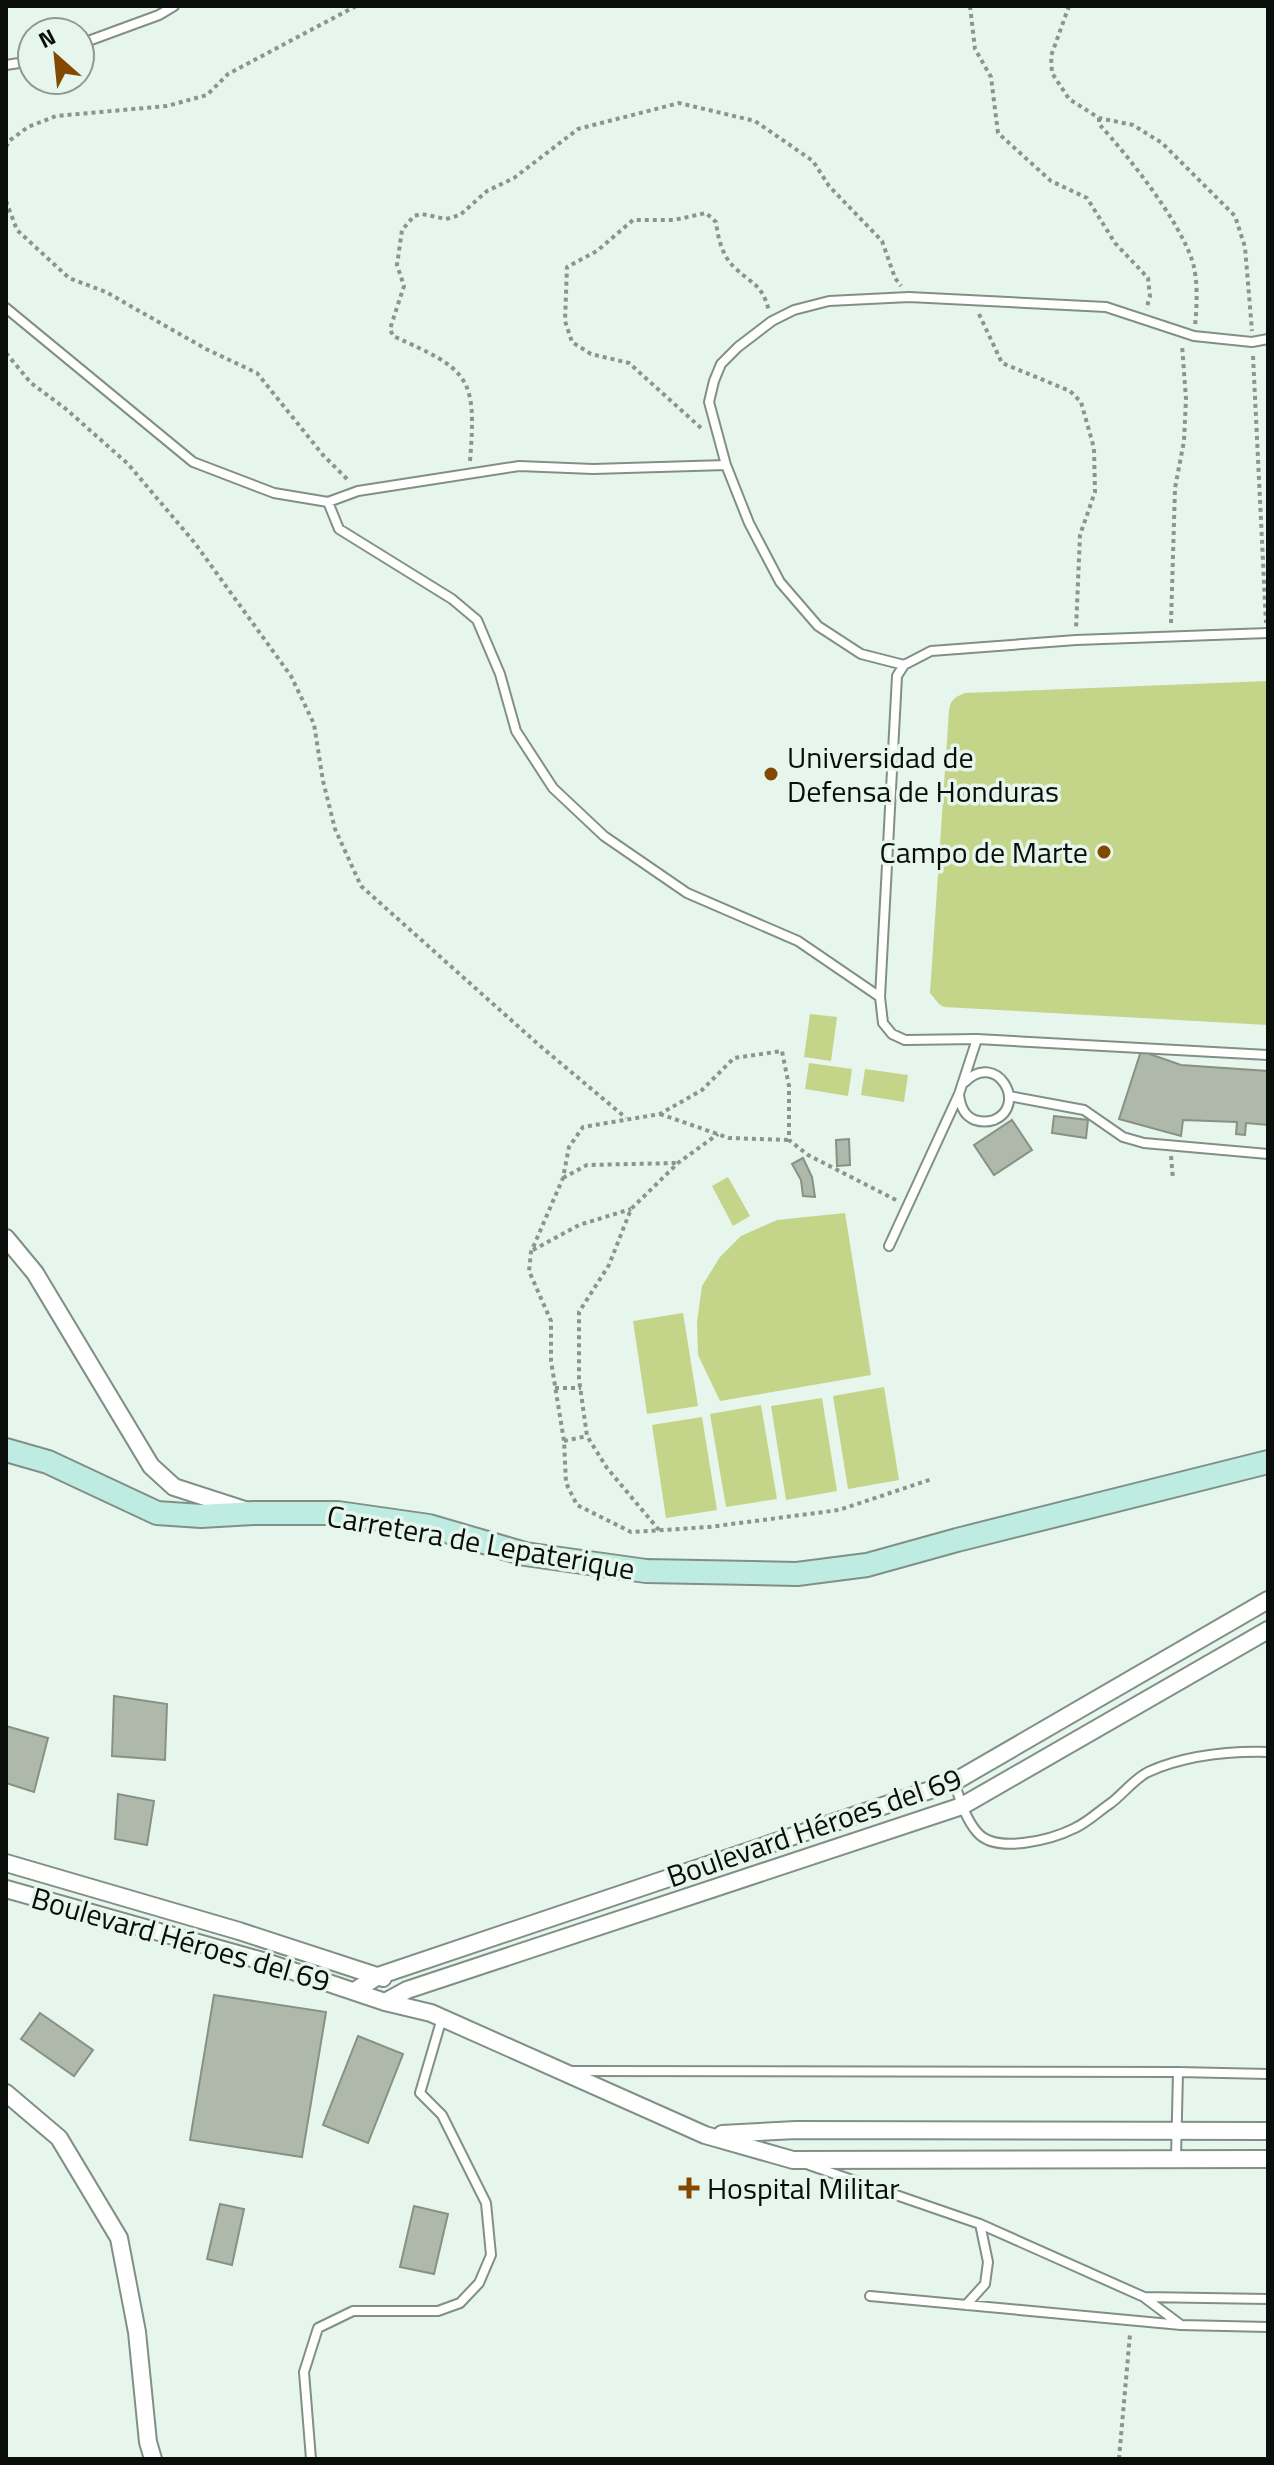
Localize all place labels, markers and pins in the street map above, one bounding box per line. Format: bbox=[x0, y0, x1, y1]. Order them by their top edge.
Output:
place label: Universidad de Defensa de Honduras bbox=[787, 734, 1059, 814]
marker: Universidad de Defensa de Honduras bbox=[762, 765, 780, 783]
place label: Campo de Marte bbox=[879, 829, 1088, 875]
marker: Campo de Marte bbox=[1095, 843, 1113, 861]
place label: Hospital Militar bbox=[707, 2165, 900, 2211]
marker: Hospital Militar bbox=[678, 2177, 700, 2199]

